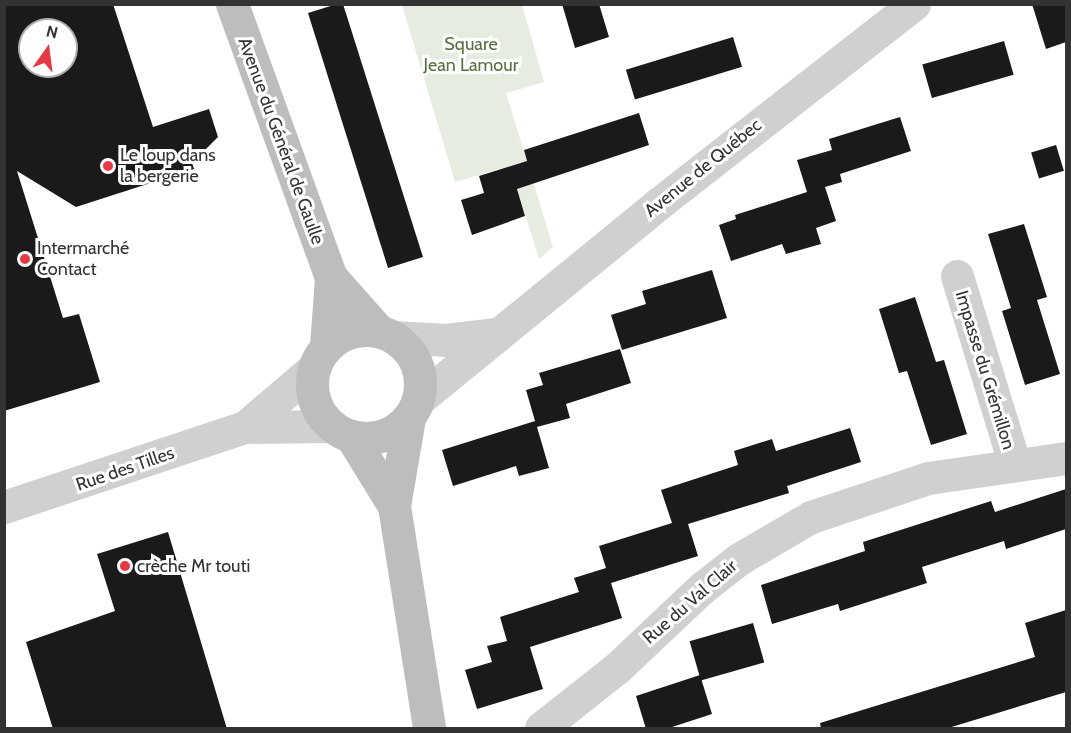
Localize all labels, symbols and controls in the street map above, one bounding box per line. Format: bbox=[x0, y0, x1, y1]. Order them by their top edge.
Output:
north arrow bbox=[18, 18, 78, 78]
text: N bbox=[44, 21, 60, 43]
park label: Square Jean Lamour bbox=[424, 34, 518, 76]
street label: Avenue du Général de Gaulle bbox=[233, 35, 329, 247]
street label: Avenue de Québec bbox=[640, 114, 766, 222]
place label: Le loup dans la bergerie bbox=[120, 145, 216, 188]
marker: Le loup dans la bergerie bbox=[101, 159, 115, 173]
place label: Intermarché Contact bbox=[37, 238, 129, 280]
marker: Intermarché Contact bbox=[18, 252, 32, 266]
street label: Impasse du Grémillon bbox=[951, 288, 1019, 452]
street label: Rue des Tilles bbox=[73, 442, 177, 496]
place label: crèche Mr touti bbox=[137, 555, 250, 577]
street label: Rue du Val Clair bbox=[639, 555, 741, 649]
marker: crèche Mr touti bbox=[118, 559, 132, 573]

